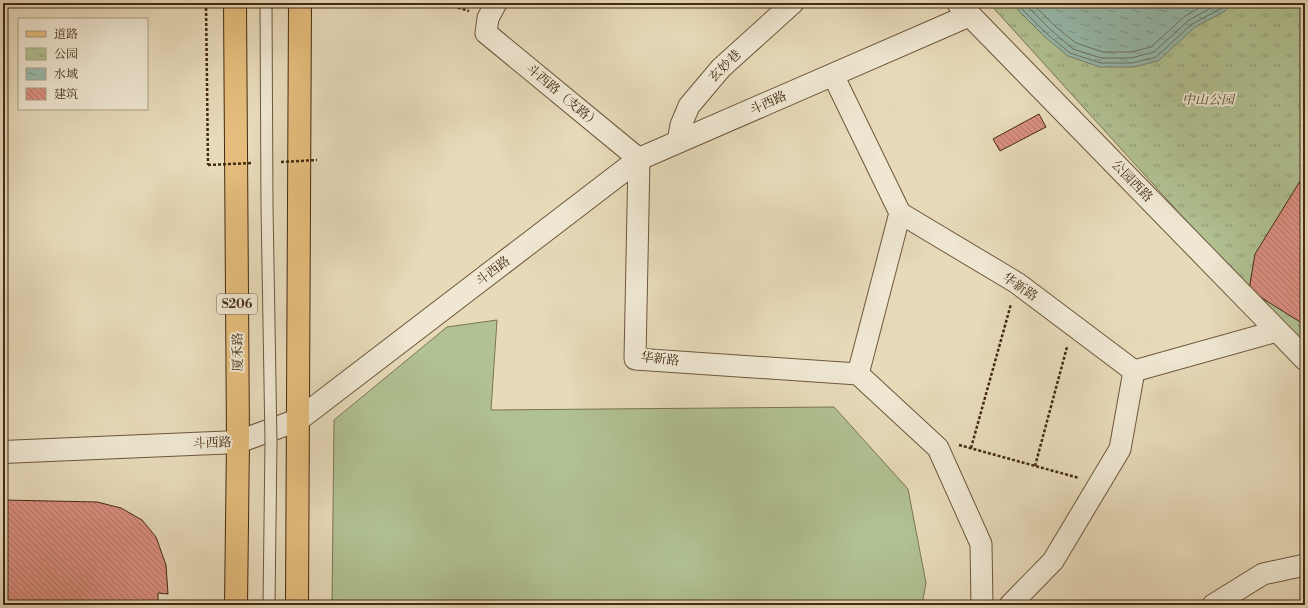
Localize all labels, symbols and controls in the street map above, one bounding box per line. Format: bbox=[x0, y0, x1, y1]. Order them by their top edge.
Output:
legend bbox=[18, 18, 148, 110]
text: 道路 bbox=[54, 27, 78, 42]
text: 公园 bbox=[54, 47, 78, 62]
street label: 玄妙巷 bbox=[706, 47, 744, 85]
street label: 斗西路（支路） bbox=[523, 61, 603, 131]
text: 水域 bbox=[54, 67, 78, 82]
text: 建筑 bbox=[54, 87, 78, 102]
street label: 斗西路 bbox=[747, 88, 789, 118]
park label: 中山公园 bbox=[1182, 92, 1236, 108]
street label: 公园西路 bbox=[1108, 157, 1156, 205]
street label: 斗西路 bbox=[473, 253, 513, 289]
street label: 华新路 bbox=[999, 269, 1041, 305]
road number: S206 bbox=[217, 294, 257, 314]
street label: 厦禾路 bbox=[230, 332, 246, 372]
street label: 华新路 bbox=[640, 349, 680, 369]
street label: 斗西路 bbox=[192, 434, 232, 452]

